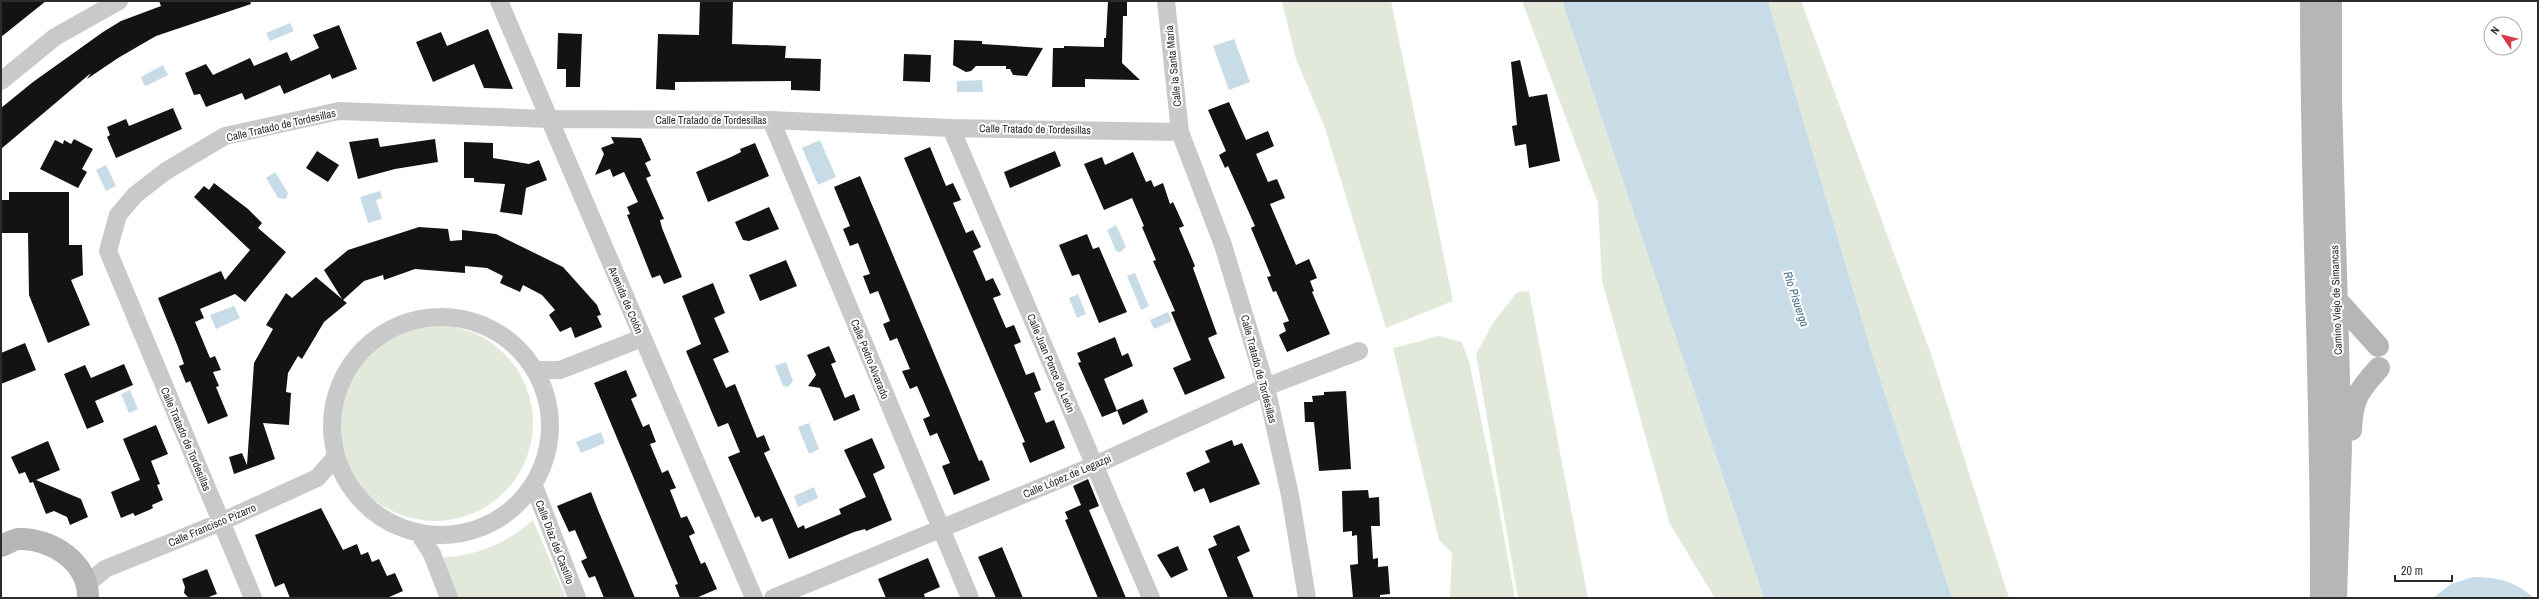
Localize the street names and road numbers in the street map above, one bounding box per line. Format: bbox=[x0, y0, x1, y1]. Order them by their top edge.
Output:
street label: Calle la Santa María bbox=[1162, 25, 1184, 107]
street label: Calle Tratado de Tordesillas bbox=[225, 106, 337, 144]
street label: Calle Tratado de Tordesillas bbox=[655, 113, 767, 127]
street label: Calle Tratado de Tordesillas bbox=[979, 121, 1091, 137]
street label: Camino Viejo de Simancas bbox=[2327, 244, 2345, 355]
street label: Avenida de Colón bbox=[605, 263, 646, 336]
street label: Calle Juan Ponce de León bbox=[1024, 312, 1078, 414]
street label: Calle Tratado de Tordesillas bbox=[1238, 313, 1280, 425]
street label: Calle Pedro Alvarado bbox=[848, 317, 892, 401]
street label: Calle Tratado de Tordesillas bbox=[158, 385, 214, 494]
street label: Calle López de Legazpi bbox=[1021, 451, 1113, 501]
street label: Calle Díaz del Castillo bbox=[533, 498, 577, 586]
street label: Calle Francisco Pizarro bbox=[166, 500, 258, 550]

